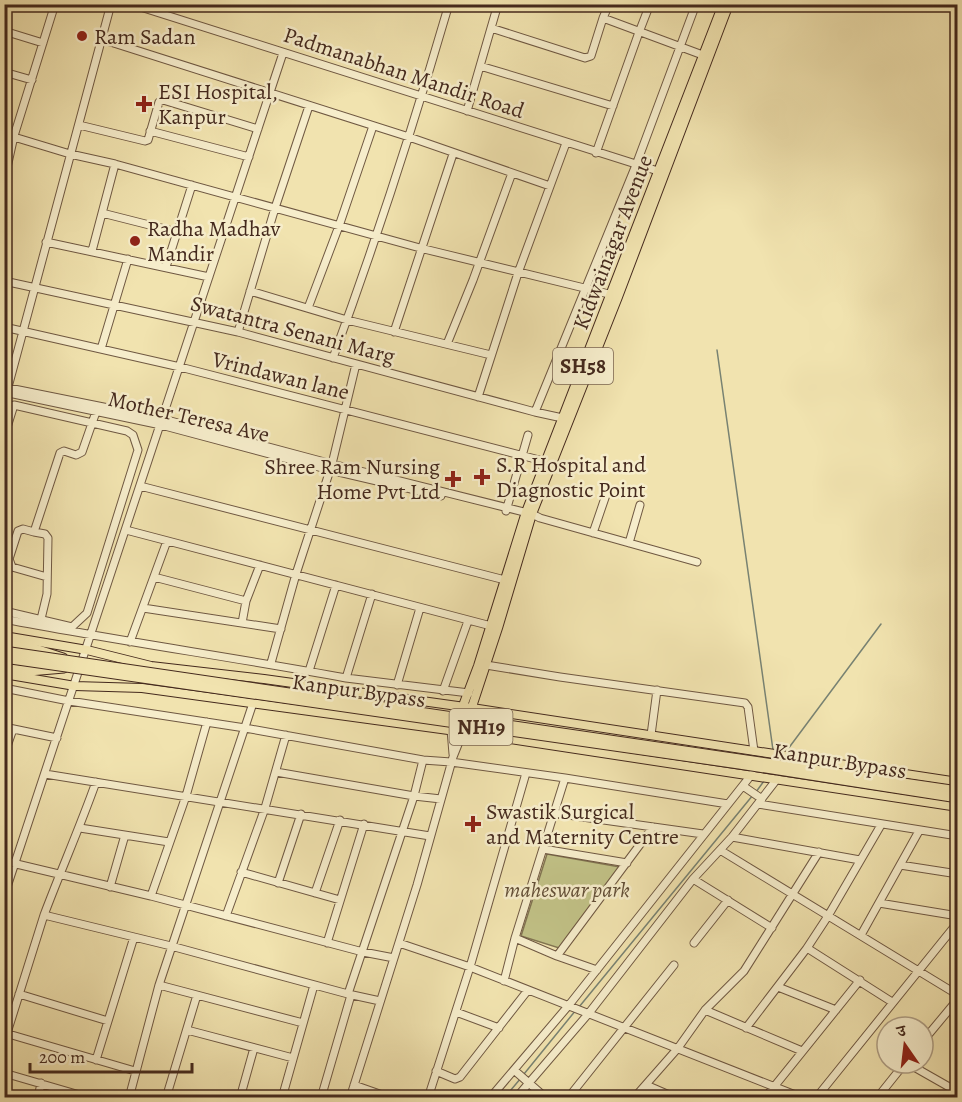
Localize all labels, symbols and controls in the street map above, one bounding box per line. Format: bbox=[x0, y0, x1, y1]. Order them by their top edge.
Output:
street label: Padmanabhan Mandir Road bbox=[279, 20, 528, 126]
place label: Ram Sadan bbox=[94, 22, 196, 52]
marker: Ram Sadan bbox=[75, 29, 89, 43]
place label: ESI Hospital, Kanpur bbox=[158, 77, 278, 132]
marker: ESI Hospital, Kanpur bbox=[135, 95, 153, 113]
street label: Kidwainagar Avenue bbox=[566, 151, 660, 334]
place label: Radha Madhav Mandir bbox=[147, 214, 280, 269]
marker: Radha Madhav Mandir bbox=[128, 234, 142, 248]
street label: Swatantra Senani Marg bbox=[187, 288, 398, 372]
street label: Vrindawan lane bbox=[208, 344, 352, 407]
road number: SH58 bbox=[553, 348, 613, 384]
street label: Mother Teresa Ave bbox=[105, 384, 272, 450]
place label: S.R Hospital and Diagnostic Point bbox=[496, 450, 646, 505]
place label: Shree Ram Nursing Home Pvt Ltd bbox=[264, 452, 440, 507]
marker: S.R Hospital and Diagnostic Point bbox=[473, 468, 491, 486]
marker: Shree Ram Nursing Home Pvt Ltd bbox=[444, 470, 462, 488]
street label: Kanpur Bypass bbox=[290, 667, 428, 715]
road number: NH19 bbox=[450, 709, 512, 745]
street label: Kanpur Bypass bbox=[771, 736, 909, 786]
place label: Swastik Surgical and Maternity Centre bbox=[486, 797, 679, 852]
marker: Swastik Surgical and Maternity Centre bbox=[464, 815, 482, 833]
park label: maheswar park bbox=[504, 875, 630, 905]
north arrow bbox=[875, 1015, 935, 1075]
text: उ bbox=[894, 1019, 910, 1043]
scale bar bbox=[30, 1036, 192, 1074]
text: 200 m bbox=[39, 1045, 85, 1069]

